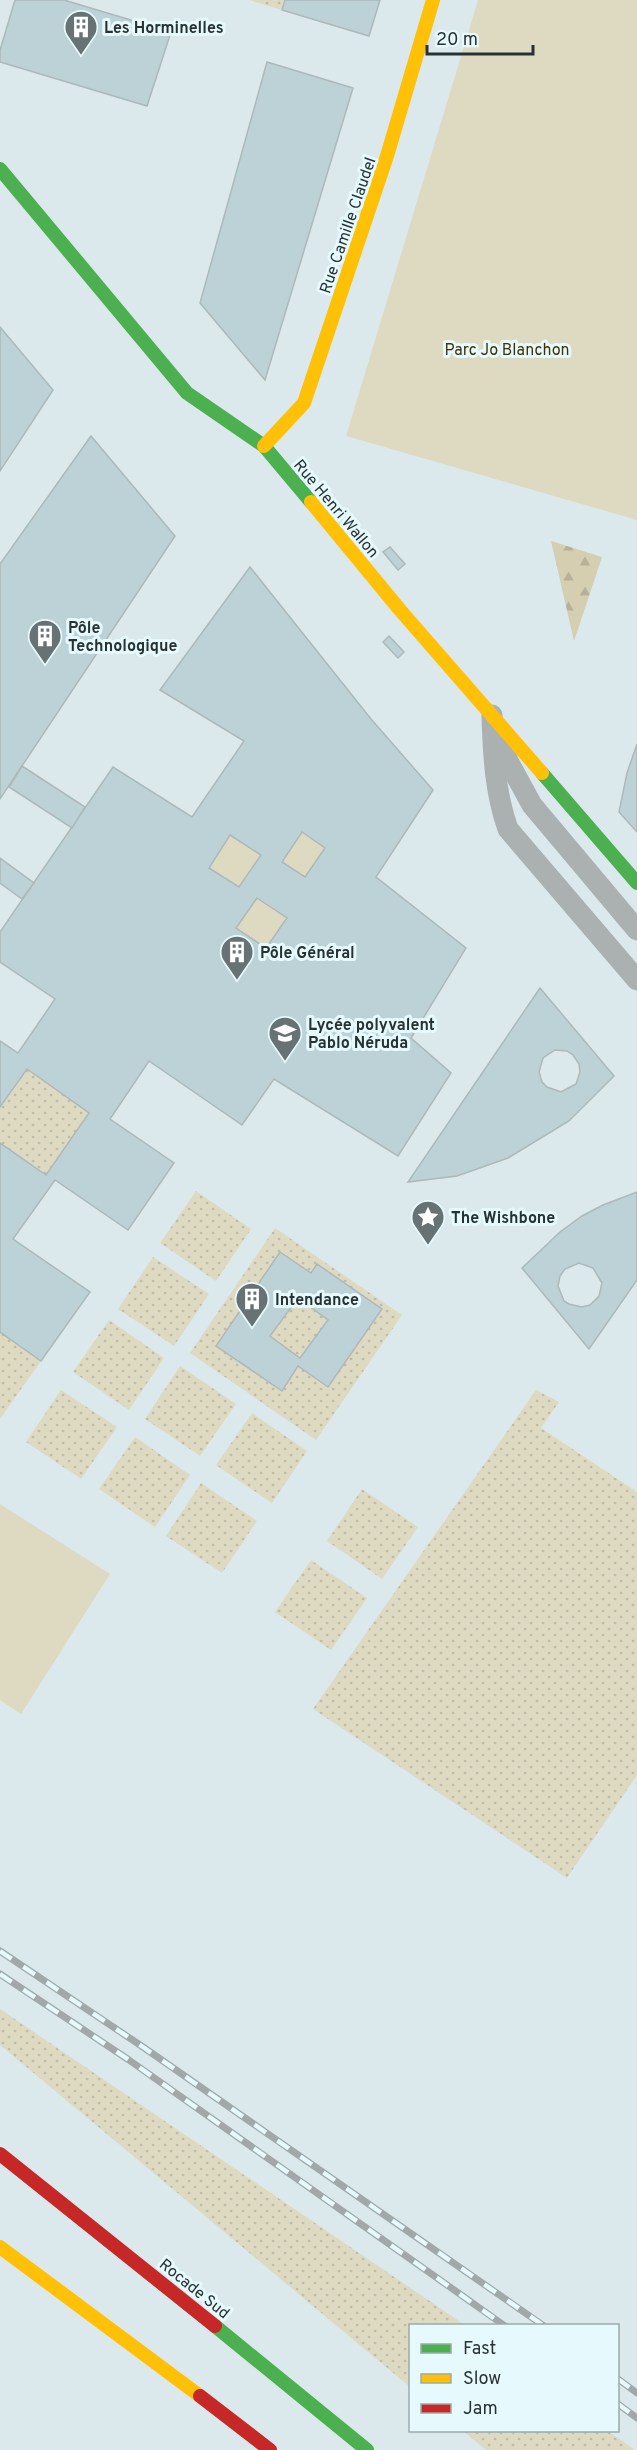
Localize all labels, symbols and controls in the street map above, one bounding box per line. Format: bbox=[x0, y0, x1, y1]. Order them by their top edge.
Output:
building icon: Les Horminelles bbox=[63, 9, 99, 56]
scale bar bbox=[427, 18, 534, 56]
place label: Les Horminelles bbox=[104, 19, 224, 39]
text: 20 m bbox=[436, 29, 478, 52]
street label: Rue Camille Claudel bbox=[316, 155, 382, 296]
park label: Parc Jo Blanchon bbox=[444, 341, 570, 361]
street label: Rue Henri Wallon bbox=[289, 456, 382, 563]
building icon: Pôle Technologique bbox=[27, 618, 63, 665]
place label: Pôle Technologique bbox=[68, 619, 177, 657]
building icon: Pôle Général bbox=[219, 934, 255, 981]
place label: Pôle Général bbox=[260, 944, 355, 964]
school or university icon: Lycée polyvalent Pablo Néruda bbox=[267, 1015, 303, 1062]
place label: Lycée polyvalent Pablo Néruda bbox=[308, 1016, 435, 1054]
place icon: The Wishbone bbox=[410, 1199, 446, 1246]
place label: The Wishbone bbox=[451, 1209, 555, 1229]
building icon: Intendance bbox=[234, 1281, 270, 1328]
place label: Intendance bbox=[275, 1291, 359, 1311]
street label: Rocade Sud bbox=[154, 2255, 233, 2324]
legend bbox=[409, 2324, 619, 2432]
text: Fast bbox=[463, 2338, 496, 2361]
text: Slow bbox=[463, 2368, 501, 2391]
text: Jam bbox=[463, 2398, 498, 2421]

